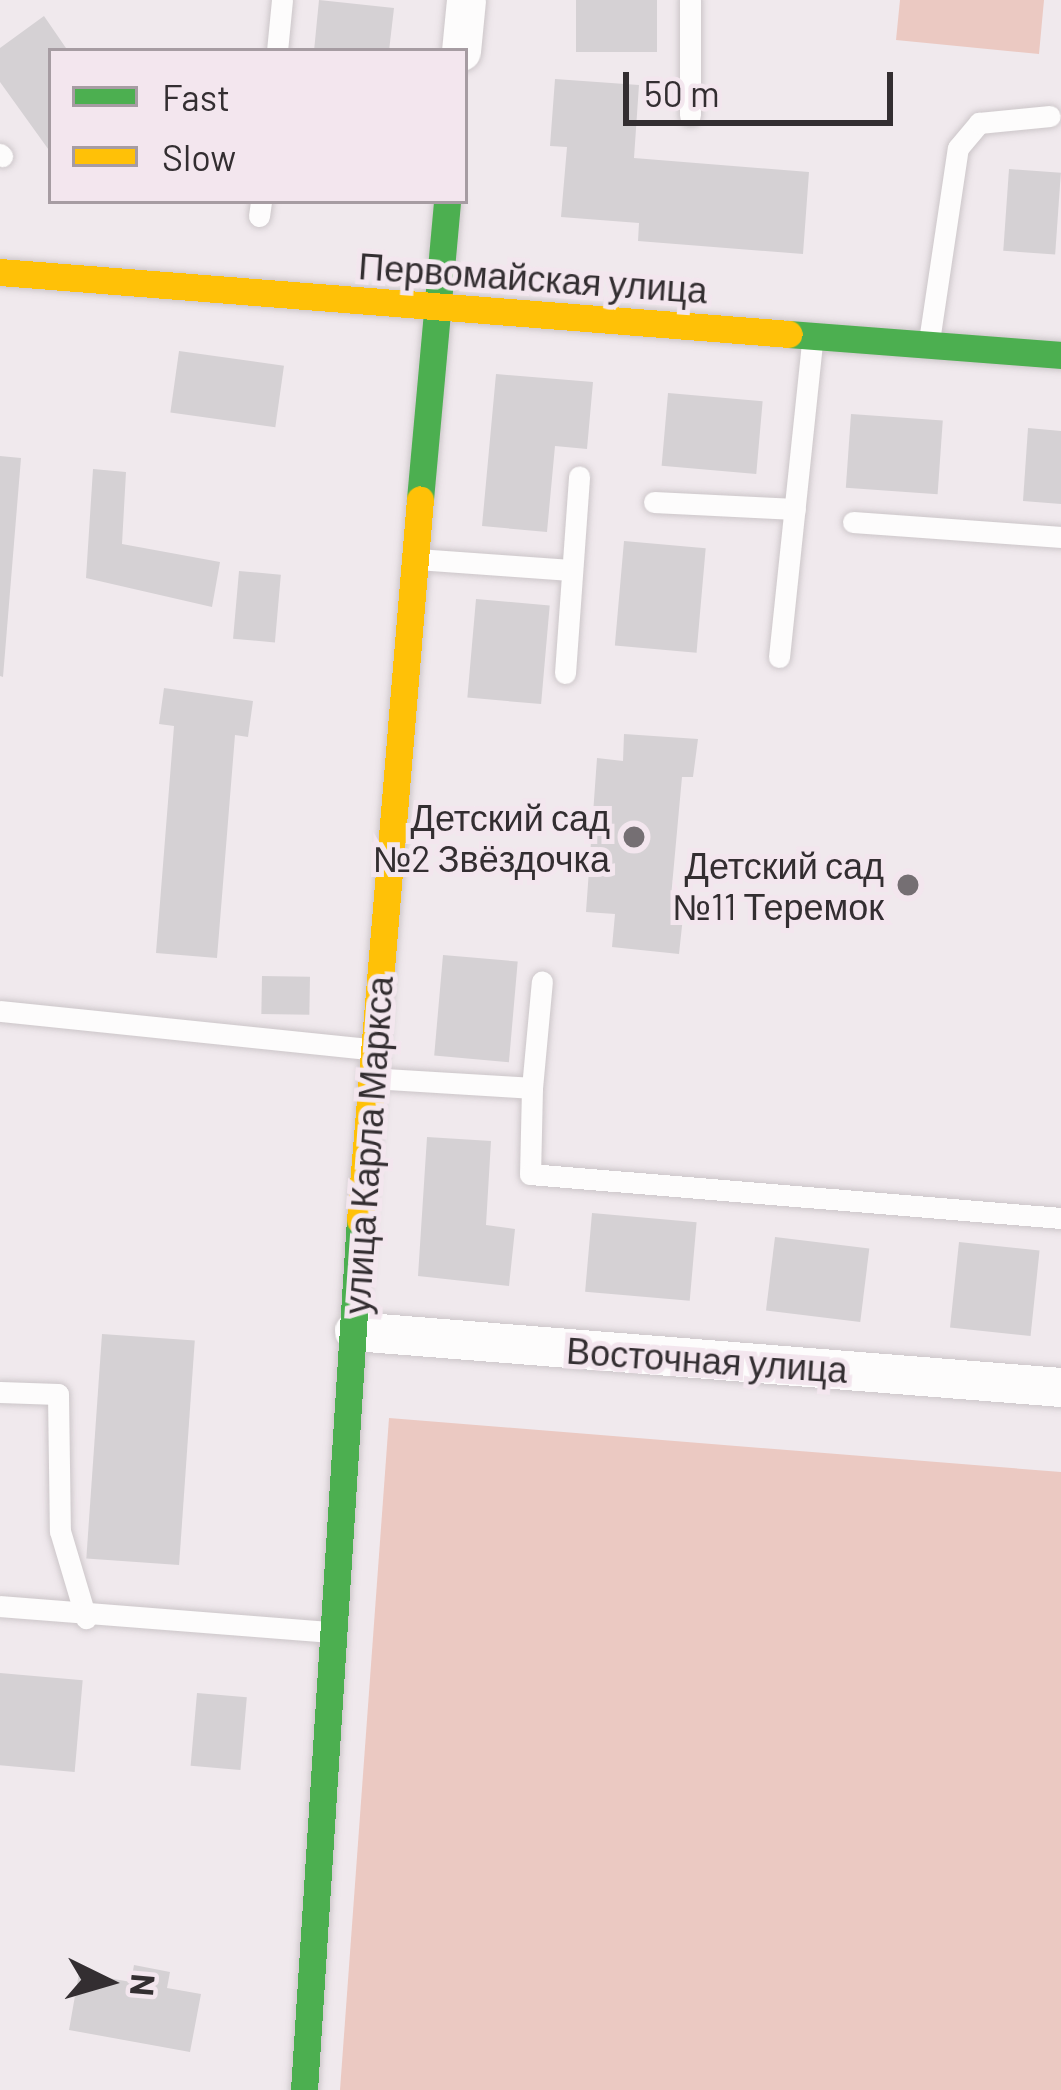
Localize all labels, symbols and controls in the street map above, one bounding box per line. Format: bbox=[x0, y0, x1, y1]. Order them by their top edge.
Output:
legend bbox=[48, 48, 468, 204]
scale bar bbox=[629, 48, 899, 122]
text: 50 m bbox=[644, 71, 720, 114]
text: Fast bbox=[162, 75, 230, 118]
text: Slow bbox=[162, 135, 236, 178]
street label: Первомайская улица bbox=[357, 243, 709, 311]
place label: Детский сад №2 Звёздочка bbox=[373, 794, 610, 879]
marker: Детский сад №2 Звёздочка bbox=[621, 824, 647, 850]
place label: Детский сад №11 Теремок bbox=[672, 842, 884, 927]
marker: Детский сад №11 Теремок bbox=[895, 872, 921, 898]
street label: улица Карла Маркса bbox=[334, 975, 400, 1315]
street label: Восточная улица bbox=[565, 1328, 849, 1390]
north arrow bbox=[48, 1922, 168, 2042]
text: N bbox=[123, 1972, 165, 1998]

